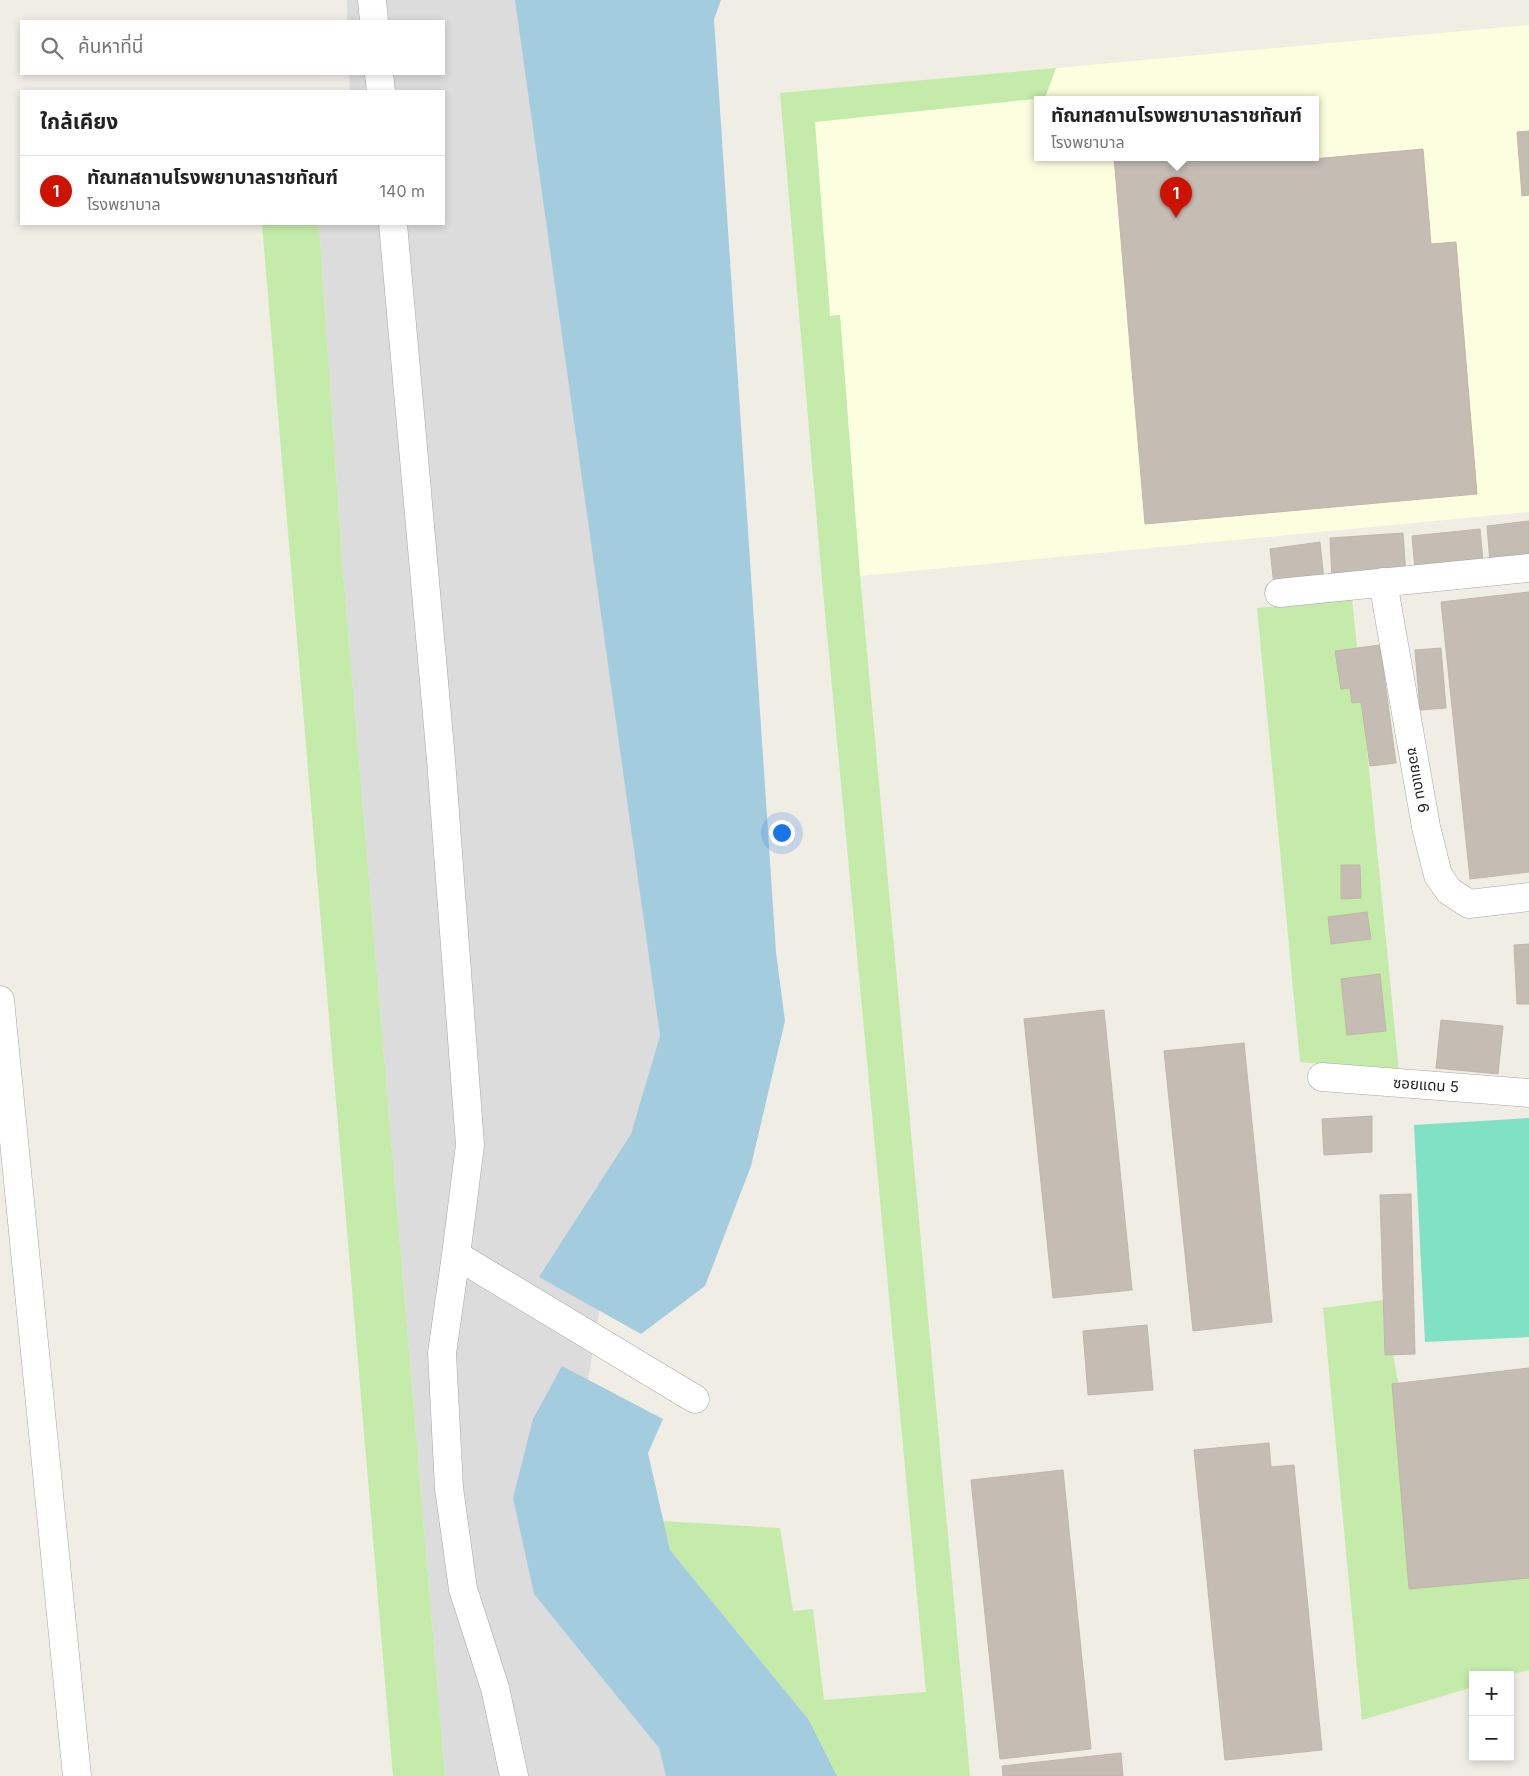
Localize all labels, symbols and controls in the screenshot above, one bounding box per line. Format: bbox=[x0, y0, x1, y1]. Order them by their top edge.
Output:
search box bbox=[20, 20, 445, 75]
icon: search bbox=[38, 34, 66, 62]
text: ค้นหาที่นี่ bbox=[78, 35, 143, 58]
popup bbox=[1034, 96, 1319, 161]
text: ทัณฑสถานโรงพยาบาลราชทัณฑ์ bbox=[1051, 104, 1302, 127]
text: ใกล้เคียง bbox=[40, 109, 118, 134]
text: โรงพยาบาล bbox=[1051, 132, 1125, 152]
text: ทัณฑสถานโรงพยาบาลราชทัณฑ์ bbox=[87, 166, 338, 189]
pin: 1 bbox=[1160, 177, 1192, 218]
text: 1 bbox=[53, 181, 59, 201]
text: 140 m bbox=[380, 181, 425, 201]
text: โรงพยาบาล bbox=[87, 194, 161, 214]
street label: ซอยแดน 6 bbox=[1403, 746, 1434, 814]
your location bbox=[769, 820, 795, 846]
street label: ซอยแดน 5 bbox=[1392, 1073, 1460, 1096]
map controls bbox=[1469, 1671, 1514, 1761]
button: + bbox=[1469, 1671, 1514, 1716]
button: − bbox=[1469, 1716, 1514, 1761]

